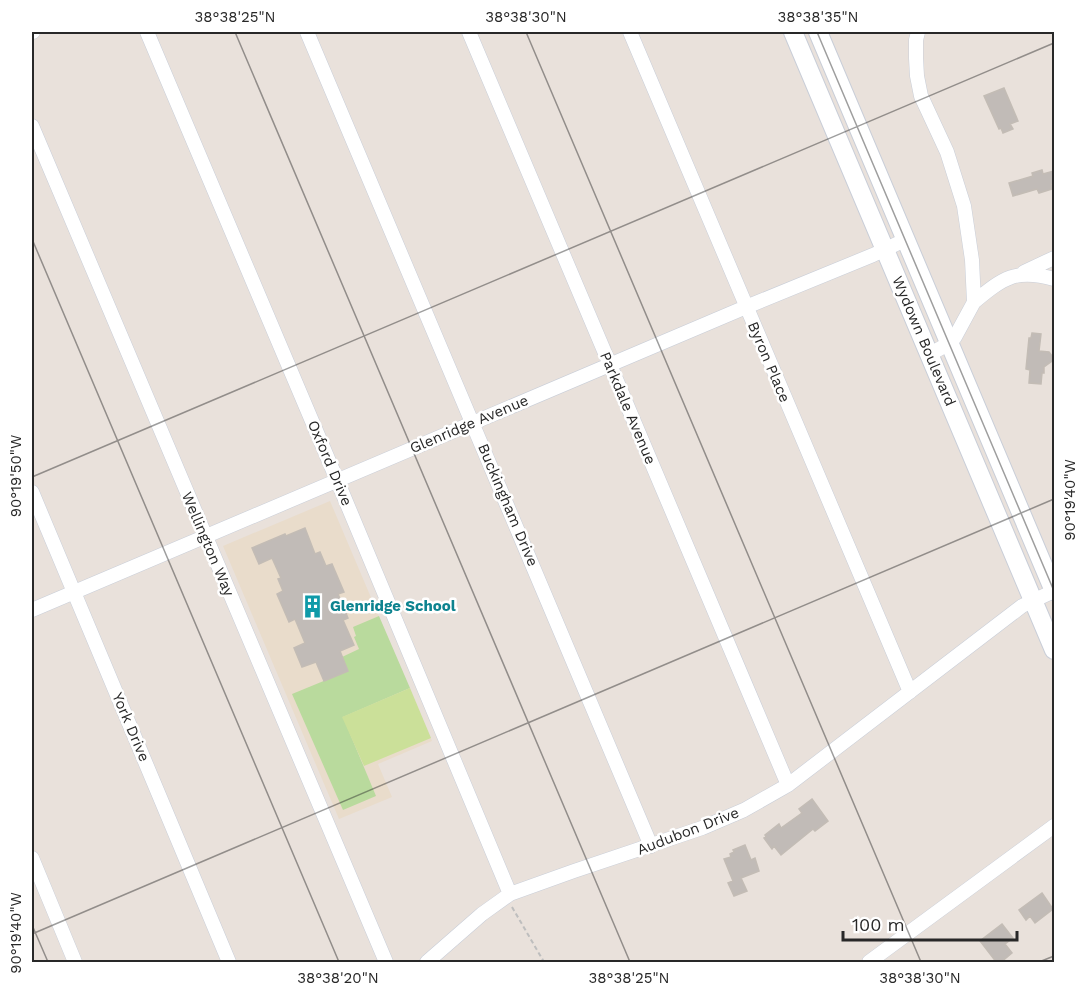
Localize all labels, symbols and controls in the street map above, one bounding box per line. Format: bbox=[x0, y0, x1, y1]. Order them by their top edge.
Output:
text: 38°38'25"N bbox=[195, 8, 275, 26]
text: 38°38'30"N bbox=[485, 8, 567, 26]
text: 38°38'35"N bbox=[778, 8, 858, 26]
street label: Wydown Boulevard bbox=[888, 273, 960, 409]
street label: Byron Place bbox=[744, 319, 794, 405]
street label: Parkdale Avenue bbox=[596, 349, 660, 467]
street label: Glenridge Avenue bbox=[407, 391, 531, 457]
street label: Oxford Drive bbox=[304, 417, 356, 509]
text: 90°19'50"W bbox=[7, 435, 25, 517]
street label: Buckingham Drive bbox=[474, 441, 542, 569]
text: 90°19'40"W bbox=[1061, 459, 1079, 541]
street label: Wellington Way bbox=[178, 489, 238, 599]
building icon: Glenridge School bbox=[299, 593, 325, 619]
place label: Glenridge School bbox=[330, 597, 456, 615]
street label: York Drive bbox=[108, 690, 154, 764]
street label: Audubon Drive bbox=[634, 803, 742, 859]
text: 90°19'40"W bbox=[7, 892, 25, 974]
scale bar bbox=[843, 904, 1017, 942]
text: 100 m bbox=[852, 914, 905, 935]
text: 38°38'20"N bbox=[297, 969, 379, 987]
text: 38°38'25"N bbox=[589, 969, 669, 987]
text: 38°38'30"N bbox=[879, 969, 961, 987]

